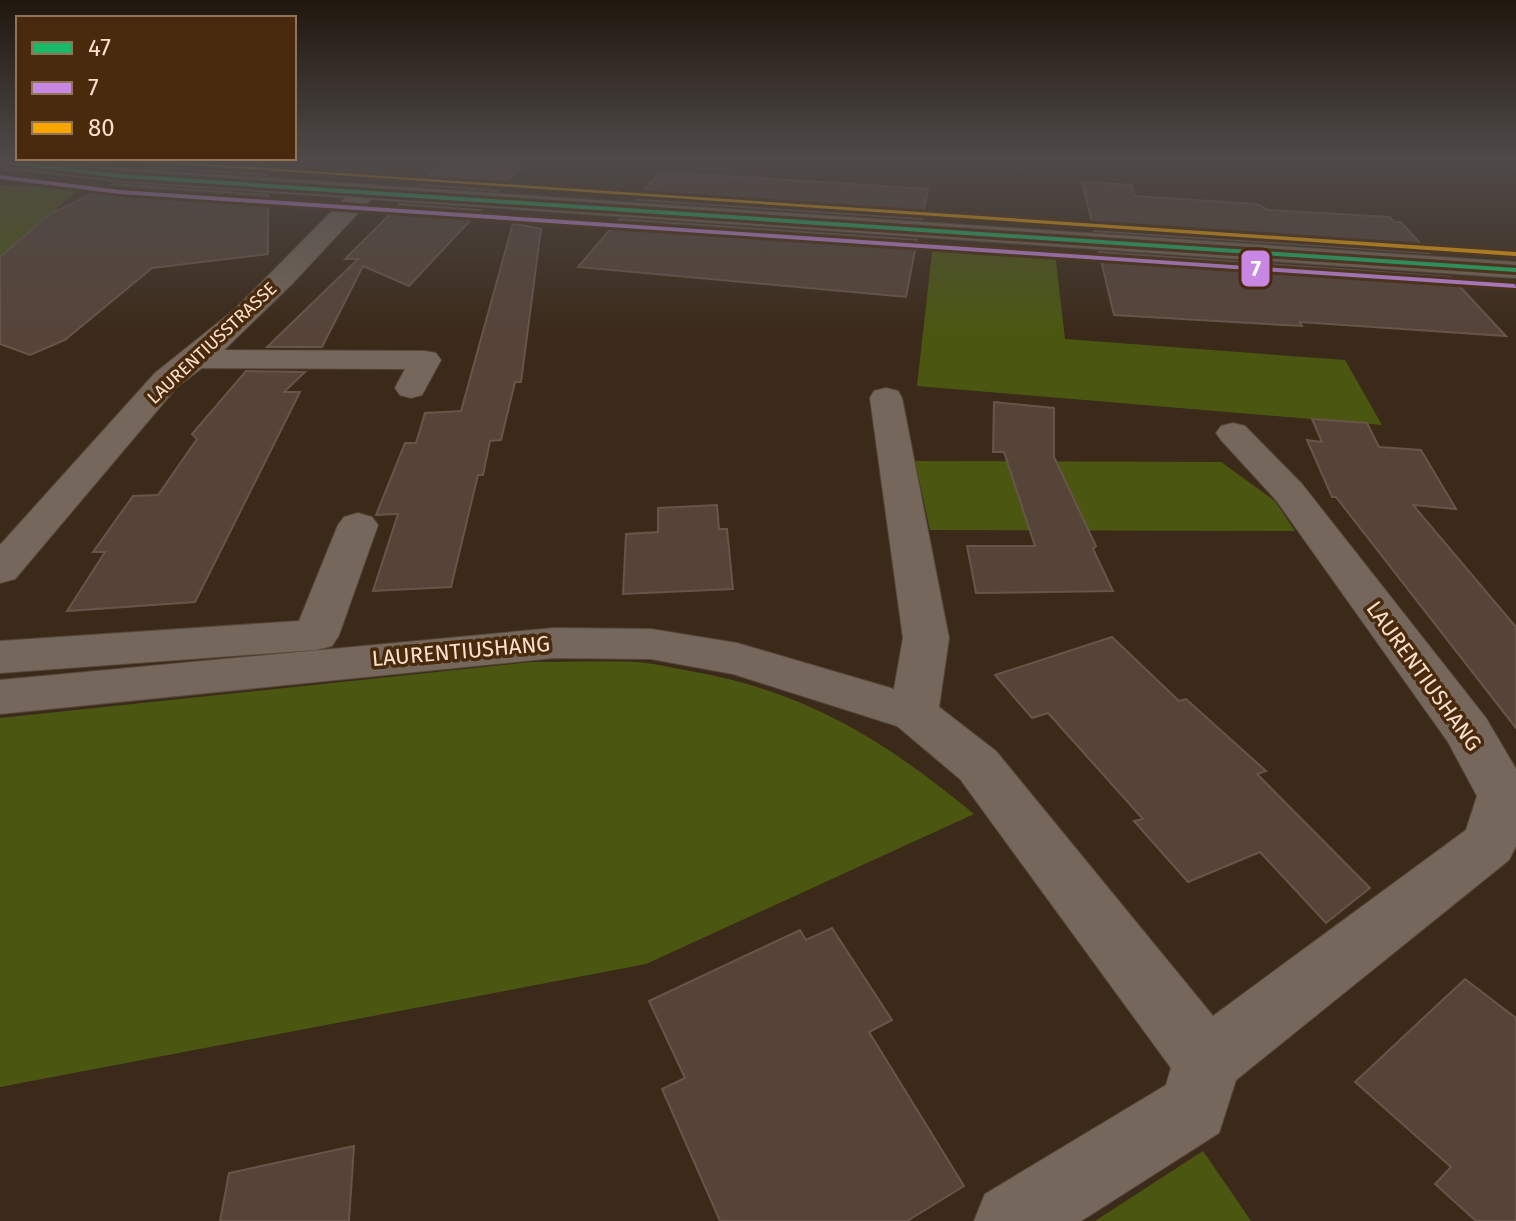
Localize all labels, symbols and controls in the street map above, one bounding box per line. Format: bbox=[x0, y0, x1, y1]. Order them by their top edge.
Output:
legend bbox=[16, 16, 296, 160]
text: 47 bbox=[88, 34, 111, 62]
text: 7 bbox=[88, 74, 99, 102]
text: 80 bbox=[88, 114, 115, 142]
line badge: 7 bbox=[1240, 249, 1271, 288]
text: 7 bbox=[1251, 255, 1261, 282]
street label: LAURENTIUSSTRASSE bbox=[143, 277, 281, 409]
street label: LAURENTIUSHANG bbox=[1361, 596, 1487, 756]
street label: LAURENTIUSHANG bbox=[371, 630, 551, 672]

